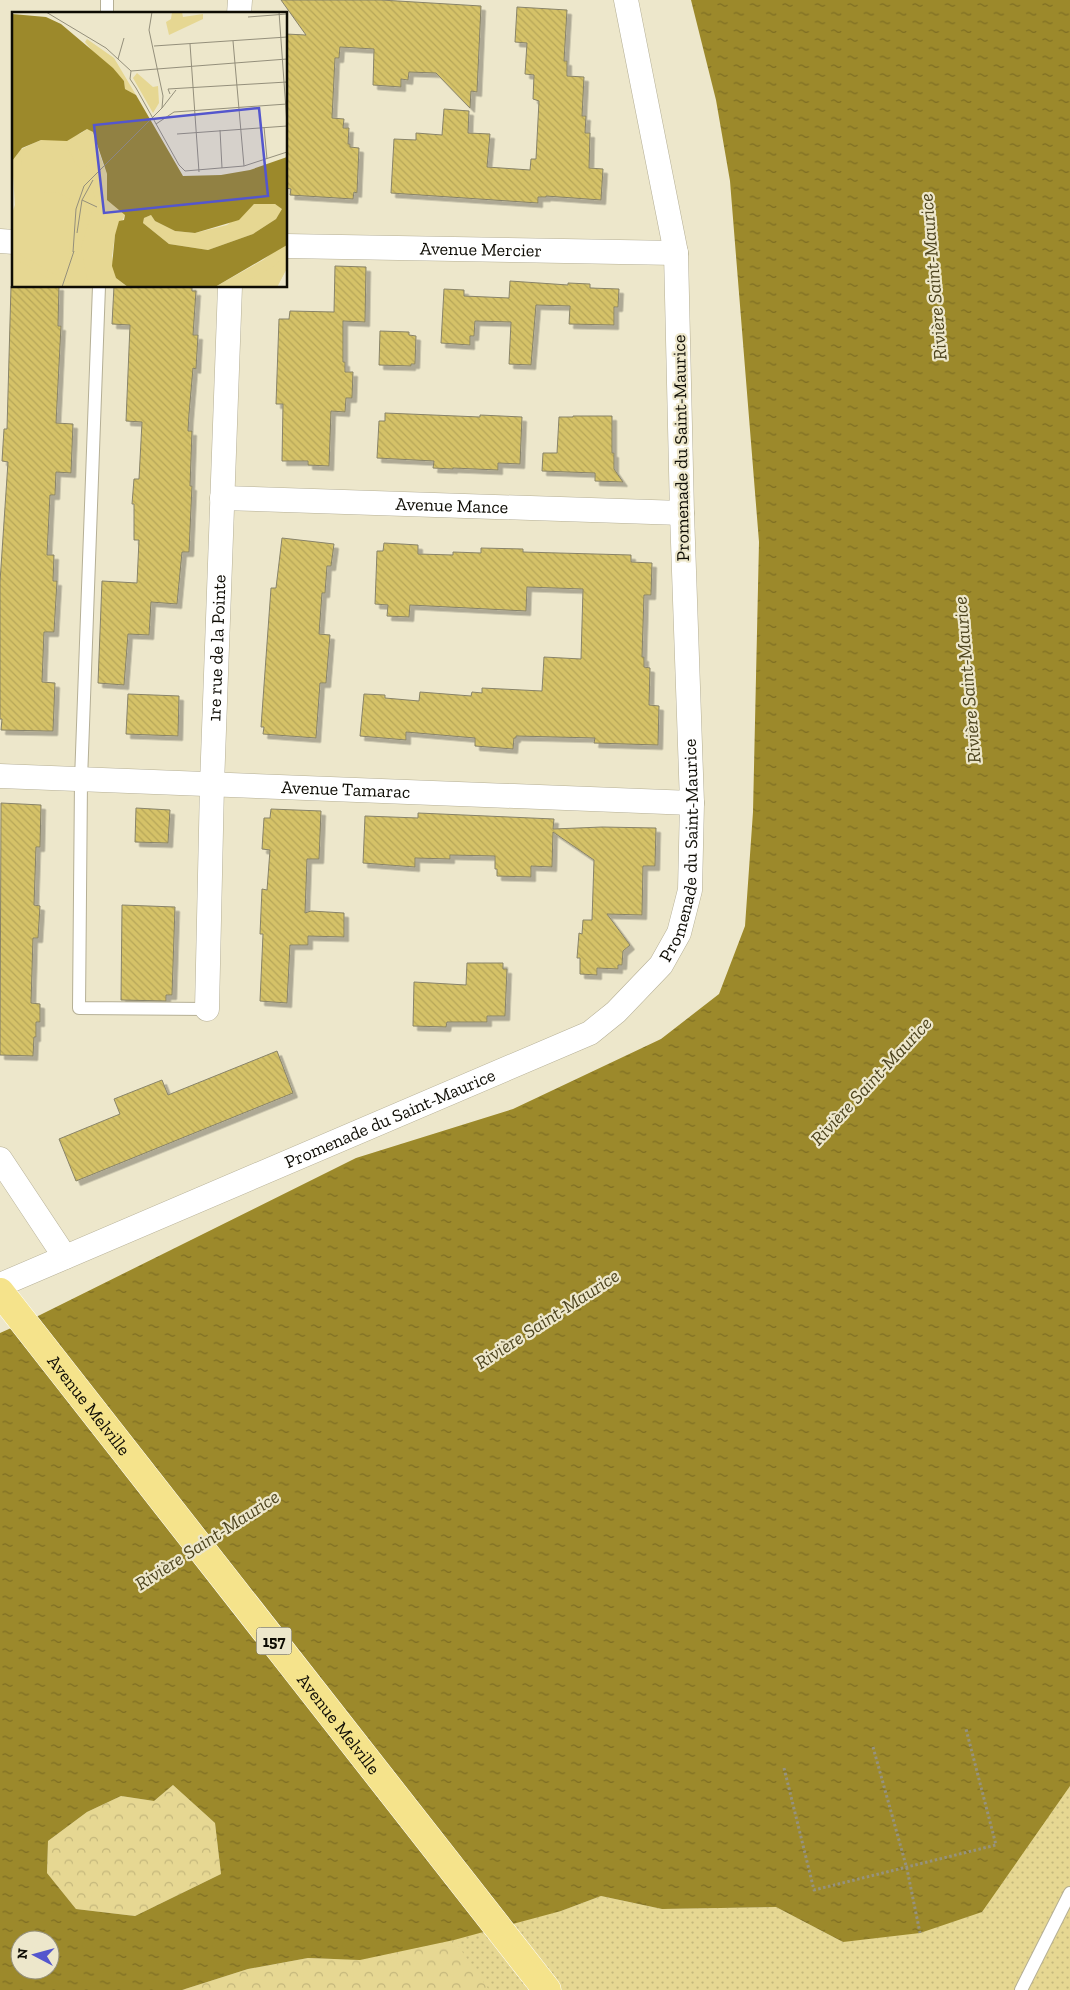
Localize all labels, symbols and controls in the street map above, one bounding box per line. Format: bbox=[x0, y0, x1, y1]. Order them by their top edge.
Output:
inset map bbox=[12, 12, 288, 288]
water label: Rivière Saint-Maurice bbox=[914, 193, 952, 361]
street label: Avenue Mercier bbox=[420, 237, 542, 262]
street label: Promenade du Saint-Maurice bbox=[668, 335, 694, 561]
street label: Avenue Mance bbox=[395, 493, 509, 518]
street label: 1re rue de la Pointe bbox=[203, 574, 231, 722]
water label: Rivière Saint-Maurice bbox=[948, 596, 986, 764]
street label: Promenade du Saint-Maurice bbox=[654, 738, 703, 966]
street label: Avenue Tamarac bbox=[281, 776, 411, 803]
water label: Rivière Saint-Maurice bbox=[806, 1012, 936, 1150]
street label: Promenade du Saint-Maurice bbox=[281, 1064, 499, 1173]
water label: Rivière Saint-Maurice bbox=[471, 1264, 623, 1374]
street label: Avenue Melville bbox=[43, 1351, 135, 1460]
water label: Rivière Saint-Maurice bbox=[131, 1485, 283, 1595]
road number: 157 bbox=[256, 1628, 292, 1654]
street label: Avenue Melville bbox=[292, 1669, 385, 1779]
north arrow bbox=[10, 1930, 60, 1980]
text: N bbox=[14, 1947, 32, 1960]

